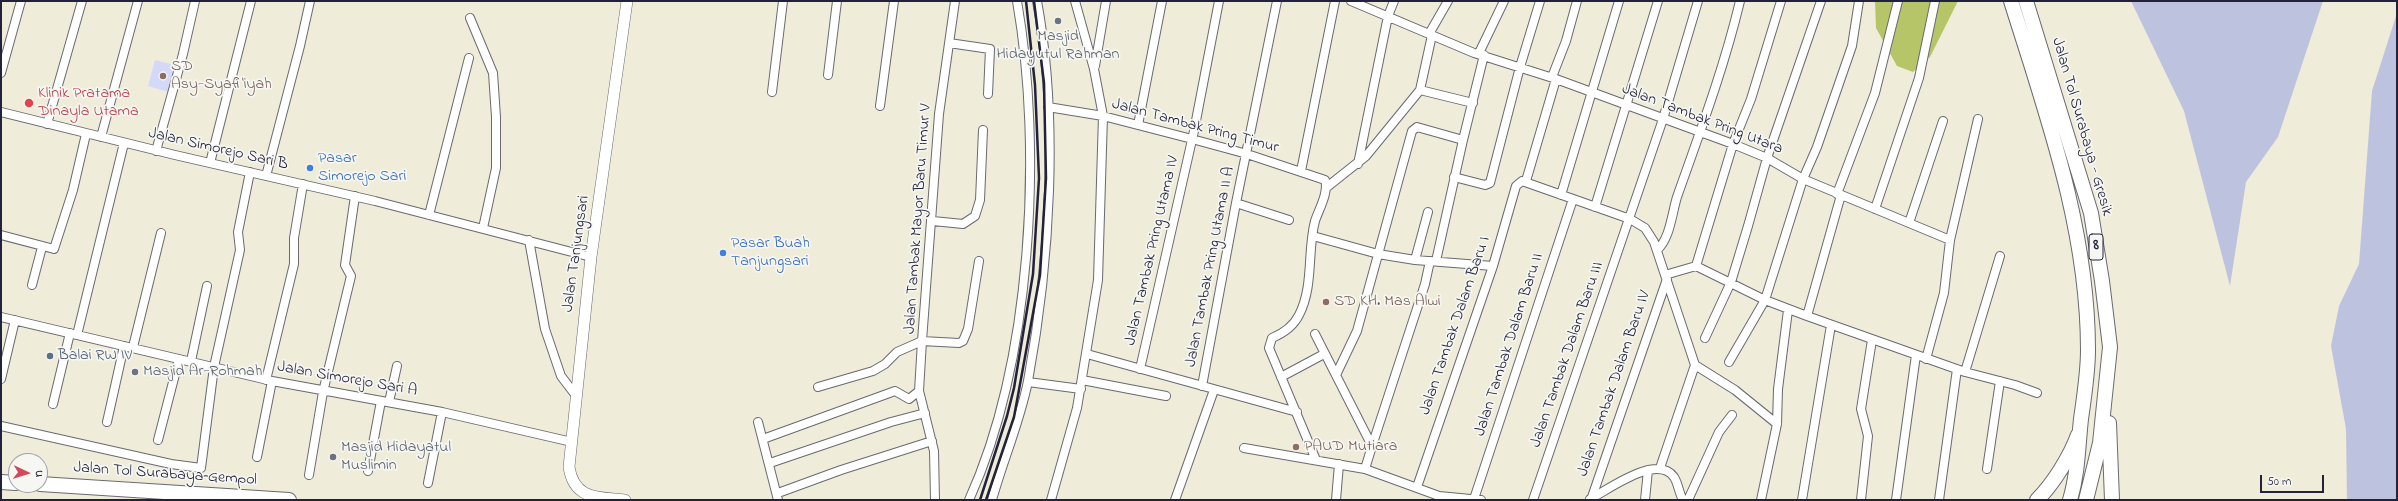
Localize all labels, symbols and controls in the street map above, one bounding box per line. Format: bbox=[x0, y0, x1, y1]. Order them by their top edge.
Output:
marker: Masjid Hidayutul Rahman bbox=[1053, 16, 1063, 26]
place label: Masjid Hidayutul Rahman bbox=[996, 27, 1120, 65]
street label: Jalan Tol Surabaya - Gresik bbox=[2046, 36, 2116, 218]
place label: SD Asy-Syafi'iyah bbox=[171, 57, 272, 95]
marker: SD Asy-Syafi'iyah bbox=[158, 71, 168, 81]
street label: Jalan Tambak Pring Utara bbox=[1619, 80, 1785, 160]
place label: Klinik Pratama Dinayla Utama bbox=[38, 84, 139, 122]
street label: Jalan Tambak Pring Timur bbox=[1110, 96, 1280, 158]
marker: Klinik Pratama Dinayla Utama bbox=[23, 97, 35, 109]
street label: Jalan Tambak Mayor Baru Timur V bbox=[901, 103, 937, 335]
street label: Jalan Simorejo Sari B bbox=[146, 125, 290, 175]
place label: Pasar Simorejo Sari bbox=[318, 149, 406, 187]
street label: Jalan Tambak Pring Utama IV bbox=[1122, 154, 1184, 348]
marker: Pasar Simorejo Sari bbox=[305, 163, 315, 173]
street label: Jalan Tambak Pring Utama II A bbox=[1182, 165, 1240, 369]
street label: Jalan Tanjungsari bbox=[559, 195, 595, 313]
place label: Pasar Buah Tanjungsari bbox=[731, 234, 810, 272]
street label: Jalan Tambak Dalam Baru I bbox=[1416, 234, 1496, 418]
road number: 8 bbox=[2089, 234, 2103, 260]
marker: Pasar Buah Tanjungsari bbox=[718, 248, 728, 258]
street label: Jalan Tambak Dalam Baru II bbox=[1471, 251, 1549, 439]
street label: Jalan Tambak Dalam Baru III bbox=[1527, 260, 1609, 450]
street label: Jalan Tambak Dalam Baru IV bbox=[1574, 289, 1656, 479]
place label: SD KH. Mas Alwi bbox=[1334, 292, 1441, 312]
marker: SD KH. Mas Alwi bbox=[1321, 297, 1331, 307]
place label: Balai RW IV bbox=[58, 346, 132, 366]
marker: Balai RW IV bbox=[45, 351, 55, 361]
street label: Jalan Simorejo Sari A bbox=[276, 358, 418, 402]
place label: Masjid Ar-Rohmah bbox=[143, 362, 262, 382]
marker: Masjid Ar-Rohmah bbox=[130, 367, 140, 377]
place label: PAUD Mutiara bbox=[1304, 437, 1397, 457]
place label: Masjid Hidayatul Muslimin bbox=[341, 438, 451, 476]
marker: PAUD Mutiara bbox=[1291, 442, 1301, 452]
marker: Masjid Hidayatul Muslimin bbox=[328, 452, 338, 462]
north arrow bbox=[8, 453, 48, 493]
street label: Jalan Tol Surabaya–Gempol bbox=[73, 459, 257, 491]
scale bar bbox=[2262, 467, 2326, 493]
text: U bbox=[31, 470, 47, 478]
text: 50 m bbox=[2267, 473, 2291, 491]

